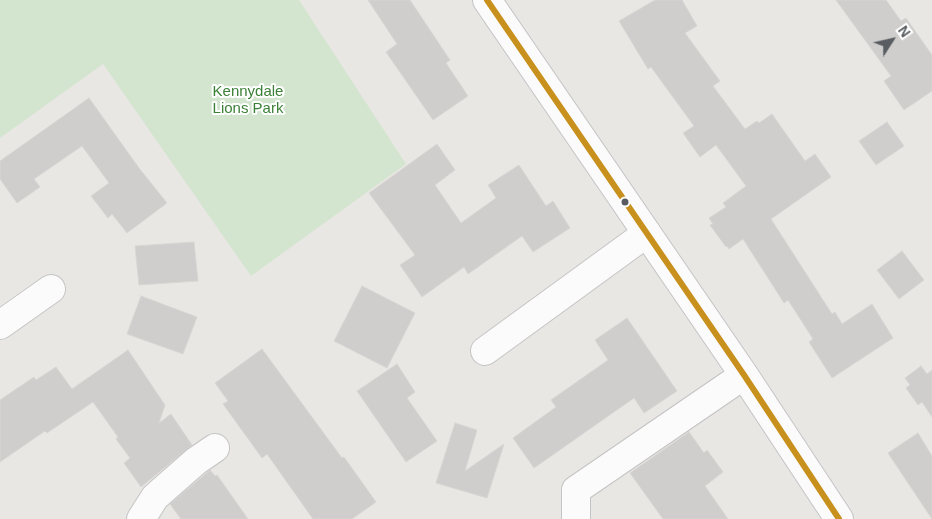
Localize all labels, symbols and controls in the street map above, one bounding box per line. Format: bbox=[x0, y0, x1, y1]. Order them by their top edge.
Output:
north arrow bbox=[867, 15, 917, 65]
text: N bbox=[895, 23, 914, 40]
park label: Kennydale Lions Park bbox=[213, 83, 283, 118]
unlabelled marker bbox=[620, 197, 630, 207]

